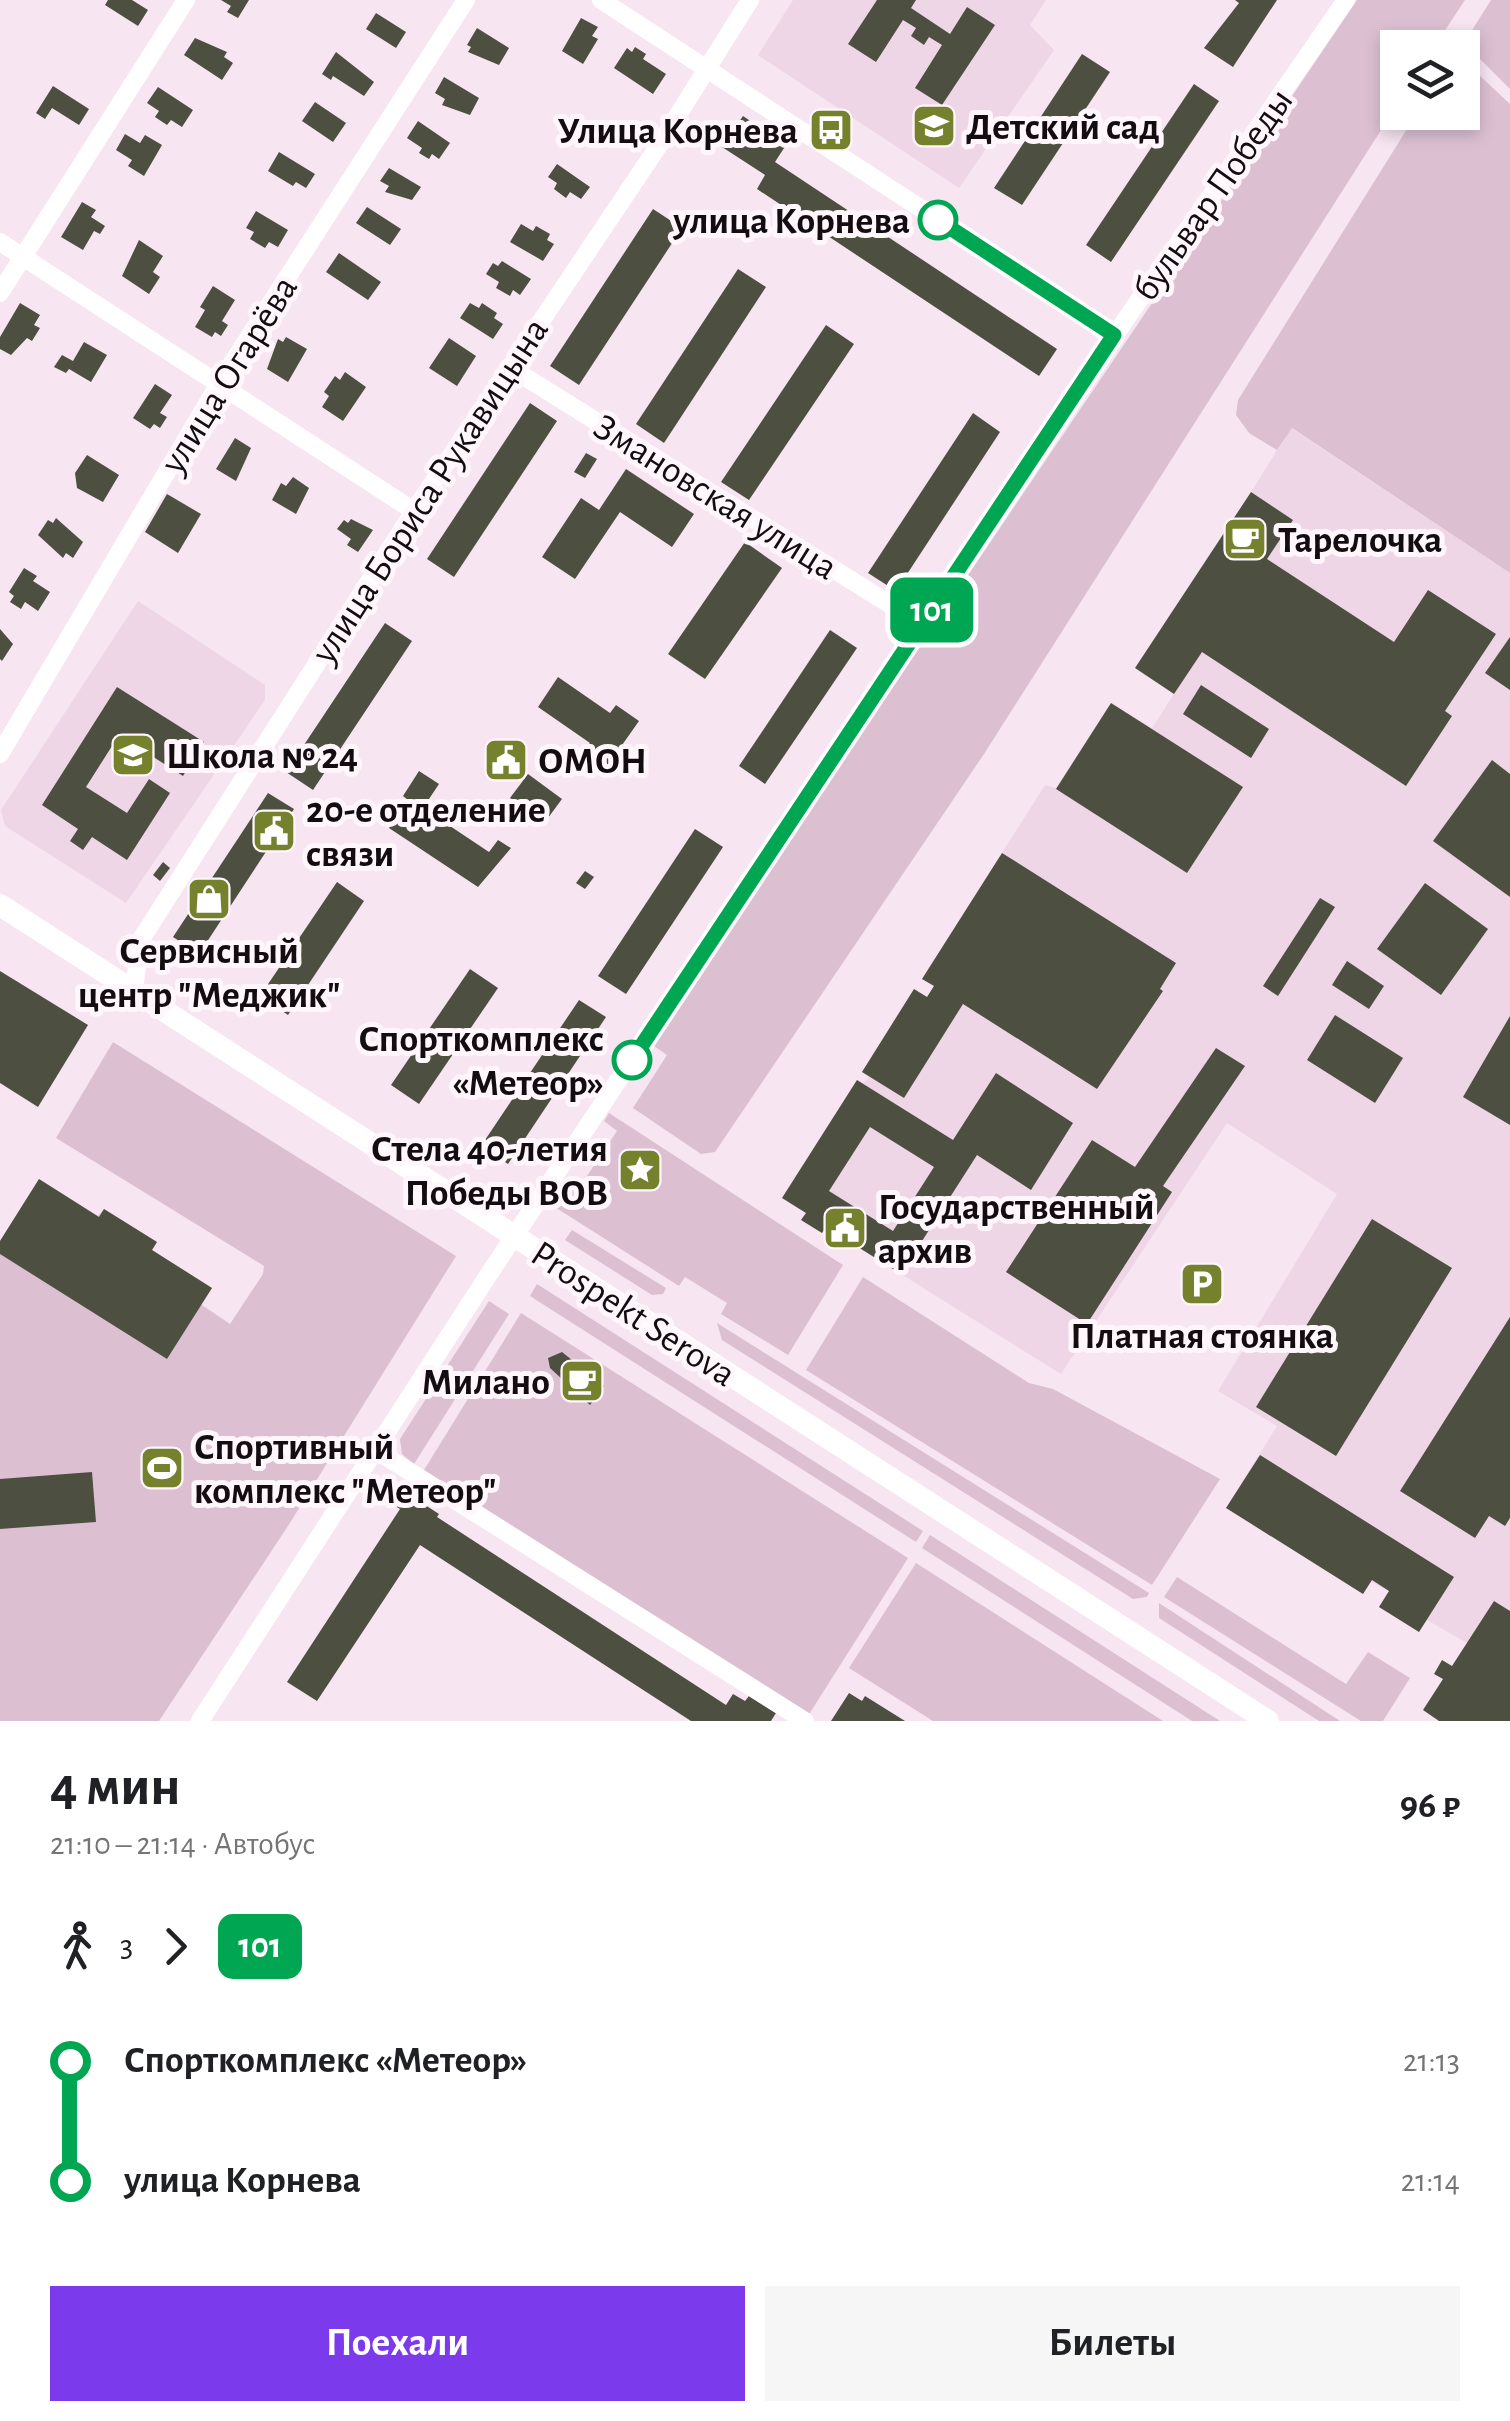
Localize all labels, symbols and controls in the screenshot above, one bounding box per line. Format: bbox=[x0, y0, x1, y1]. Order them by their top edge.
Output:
map controls bbox=[1380, 30, 1480, 130]
button: layers bbox=[1380, 30, 1480, 130]
street label: бульвар Победы bbox=[1127, 82, 1301, 308]
school or university icon: Детский сад bbox=[911, 103, 957, 149]
bus stop icon: Улица Корнева bbox=[808, 107, 854, 153]
place label: Детский сад bbox=[966, 109, 1160, 147]
place label: Улица Корнева bbox=[557, 113, 798, 151]
marker: улица Корнева bbox=[919, 201, 957, 239]
place label: улица Корнева bbox=[672, 203, 910, 241]
street label: улица Огарёва bbox=[154, 270, 305, 481]
street label: улица Бориса Рукавицына bbox=[305, 312, 556, 671]
street label: Змановская улица bbox=[587, 408, 843, 588]
cafe icon: Тарелочка bbox=[1222, 516, 1268, 562]
place label: Тарелочка bbox=[1278, 522, 1442, 560]
line badge: 101 bbox=[874, 578, 990, 642]
text: 101 bbox=[910, 593, 954, 628]
school or university icon: Школа № 24 bbox=[110, 732, 156, 778]
public building icon: ОМОН bbox=[483, 737, 529, 783]
place label: Школа № 24 bbox=[166, 738, 358, 776]
place label: ОМОН bbox=[538, 743, 647, 781]
place label: 20-е отделение связи bbox=[306, 792, 546, 874]
public building icon: 20-е отделение связи bbox=[251, 808, 297, 854]
shop icon: Сервисный центр "Меджик" bbox=[186, 876, 232, 922]
place label: Сервисный центр "Меджик" bbox=[78, 933, 340, 1015]
place label: Спорткомплекс «Метеор» bbox=[358, 1021, 604, 1103]
marker: Спорткомплекс «Метеор» bbox=[613, 1041, 651, 1079]
place label: Стела 40-летия Победы ВОВ bbox=[371, 1131, 608, 1213]
place icon: Стела 40-летия Победы ВОВ bbox=[617, 1147, 663, 1193]
place label: Государственный архив bbox=[878, 1189, 1155, 1271]
public building icon: Государственный архив bbox=[822, 1205, 868, 1251]
street label: Prospekt Serova bbox=[524, 1235, 742, 1395]
parking icon: Платная стоянка bbox=[1179, 1261, 1225, 1307]
place label: Платная стоянка bbox=[1070, 1318, 1334, 1356]
cafe icon: Милано bbox=[559, 1358, 605, 1404]
place label: Милано bbox=[422, 1364, 550, 1402]
place label: Спортивный комплекс "Метеор" bbox=[194, 1429, 496, 1511]
sports icon: Спортивный комплекс "Метеор" bbox=[139, 1445, 185, 1491]
text: 4 мин bbox=[50, 1760, 181, 1815]
text: 96 ₽ bbox=[1400, 1787, 1460, 1825]
text: 21:10 – 21:14 · Автобус bbox=[50, 1828, 315, 1860]
icon: walk bbox=[50, 1919, 105, 1974]
icon: forward bbox=[148, 1919, 203, 1974]
text: 101 bbox=[238, 1929, 282, 1964]
text: 3 bbox=[120, 1930, 133, 1962]
text: Спорткомплекс «Метеор» bbox=[124, 2042, 527, 2080]
text: 21:13 bbox=[1403, 2045, 1460, 2077]
text: улица Корнева bbox=[124, 2162, 361, 2200]
text: 21:14 bbox=[1401, 2165, 1460, 2197]
button: Поехали bbox=[50, 2286, 745, 2401]
button: Билеты bbox=[765, 2286, 1460, 2401]

